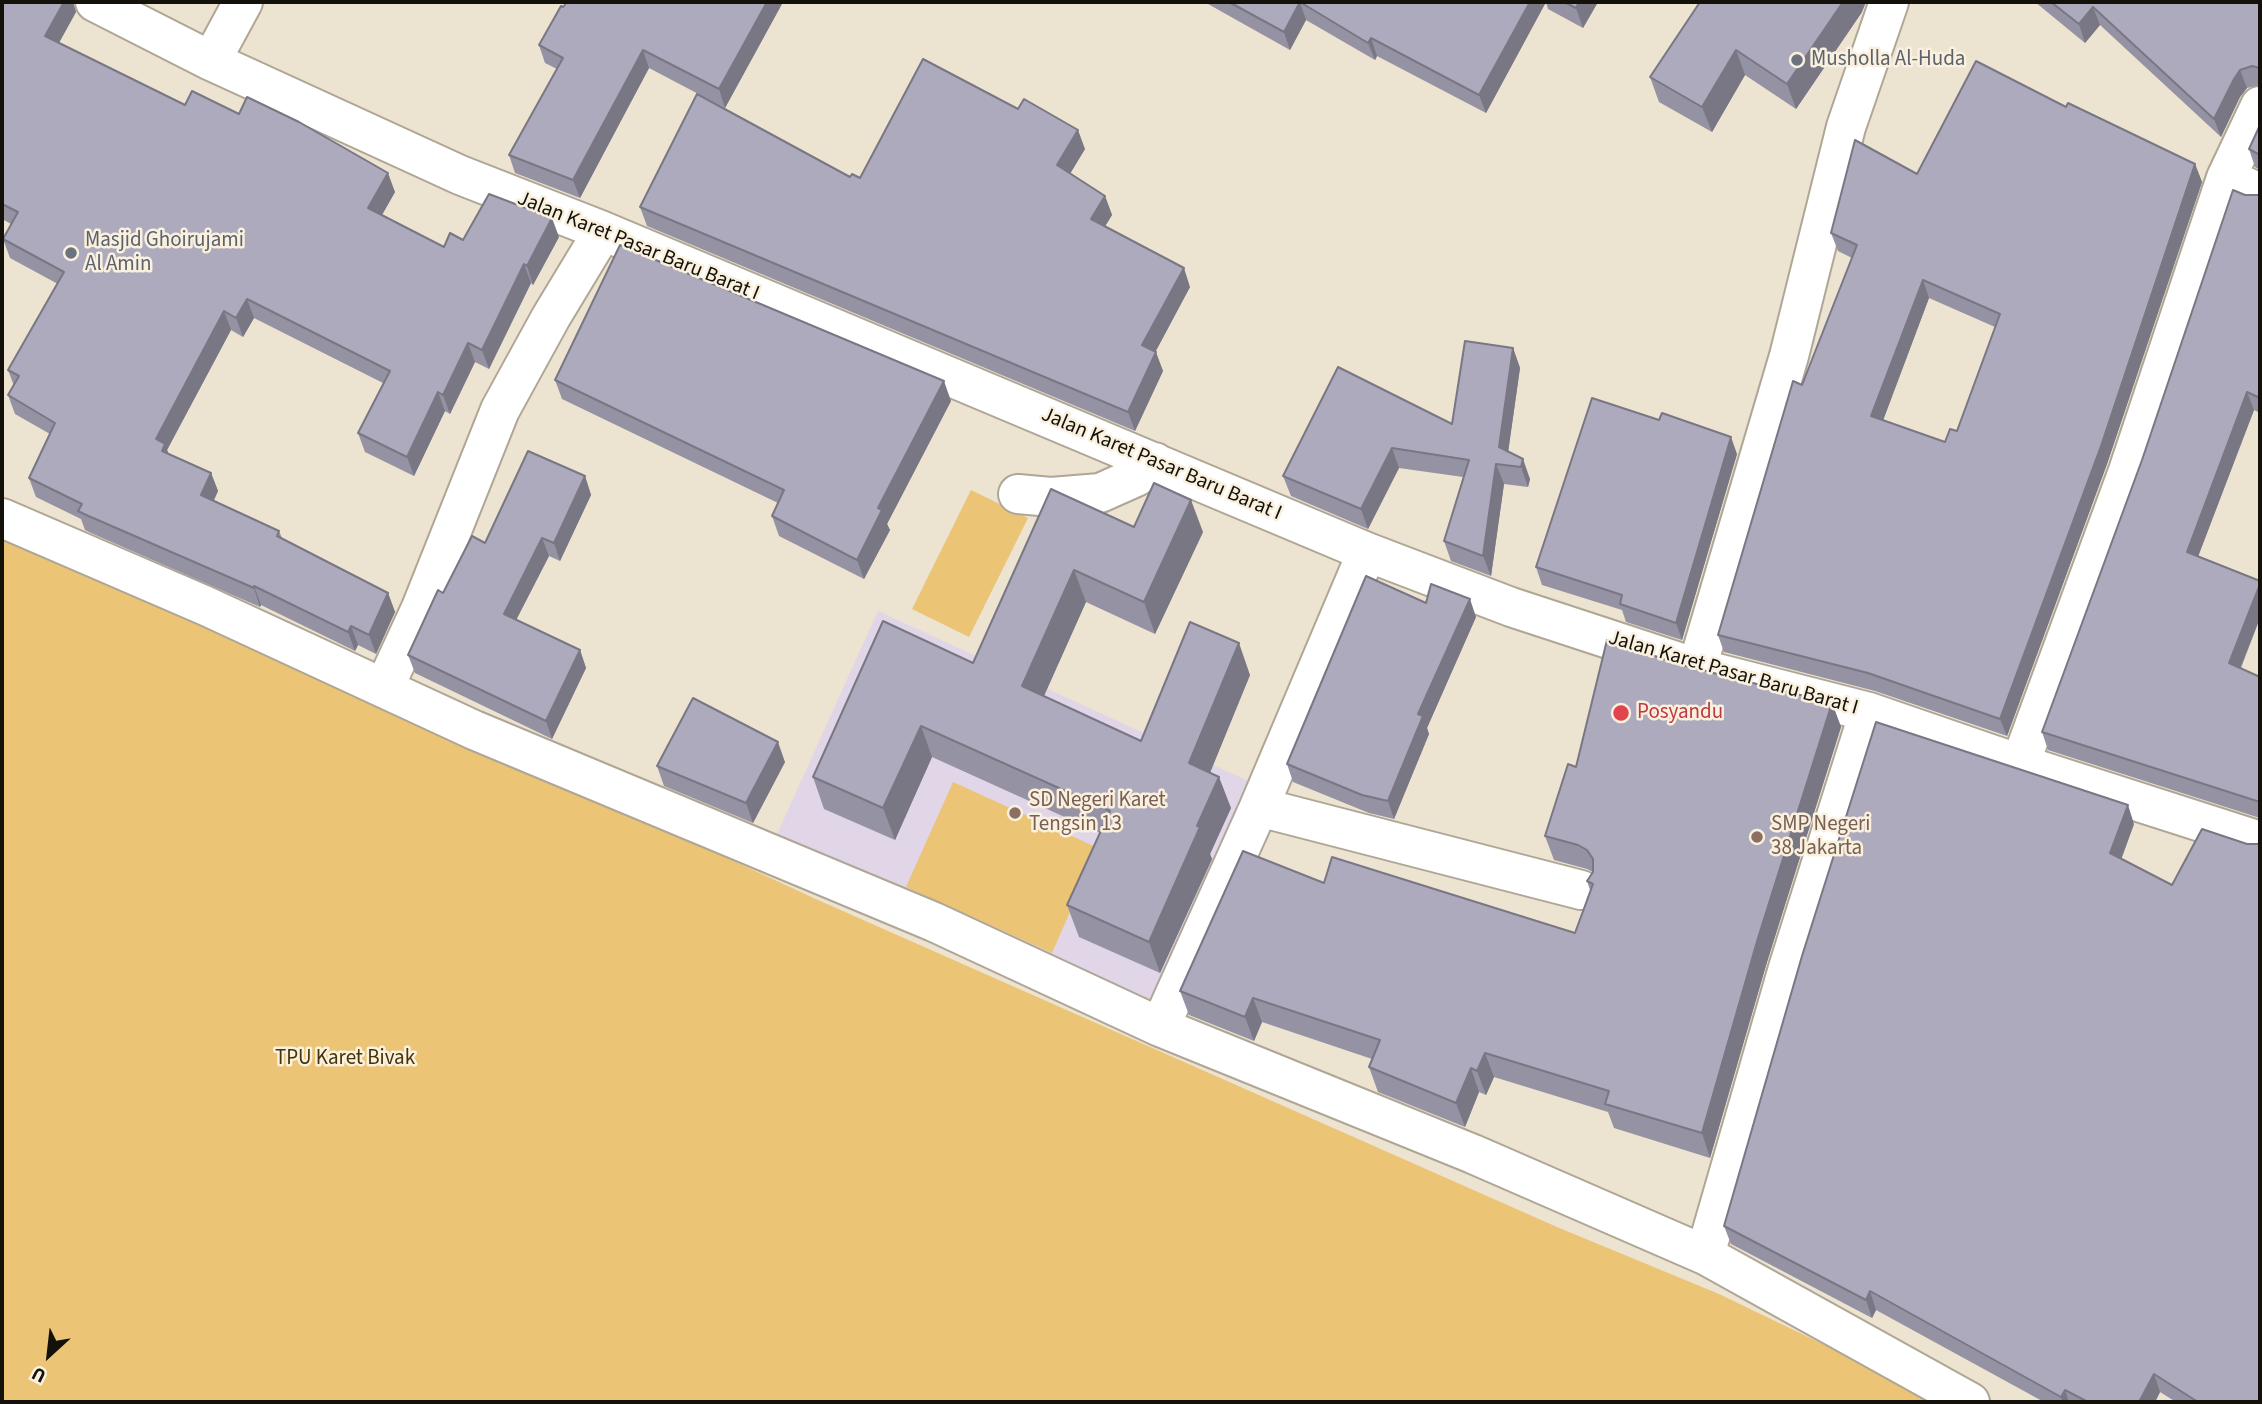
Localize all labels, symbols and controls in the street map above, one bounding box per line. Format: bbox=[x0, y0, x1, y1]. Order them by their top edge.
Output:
place label: Musholla Al-Huda bbox=[1811, 47, 1965, 73]
marker: Musholla Al-Huda bbox=[1789, 52, 1805, 68]
street label: Jalan Karet Pasar Baru Barat I bbox=[513, 187, 763, 307]
place label: Masjid Ghoirujami Al Amin bbox=[85, 228, 244, 278]
marker: Masjid Ghoirujami Al Amin bbox=[63, 245, 79, 261]
street label: Jalan Karet Pasar Baru Barat I bbox=[1037, 403, 1285, 527]
street label: Jalan Karet Pasar Baru Barat I bbox=[1605, 626, 1861, 722]
place label: Posyandu bbox=[1637, 700, 1723, 726]
marker: Posyandu bbox=[1611, 703, 1631, 723]
place label: SD Negeri Karet Tengsin 13 bbox=[1029, 788, 1166, 838]
marker: SD Negeri Karet Tengsin 13 bbox=[1007, 805, 1023, 821]
place label: SMP Negeri 38 Jakarta bbox=[1771, 812, 1871, 862]
marker: SMP Negeri 38 Jakarta bbox=[1749, 829, 1765, 845]
park label: TPU Karet Bivak bbox=[275, 1046, 415, 1072]
north arrow bbox=[14, 1320, 84, 1390]
text: U bbox=[27, 1359, 51, 1389]

